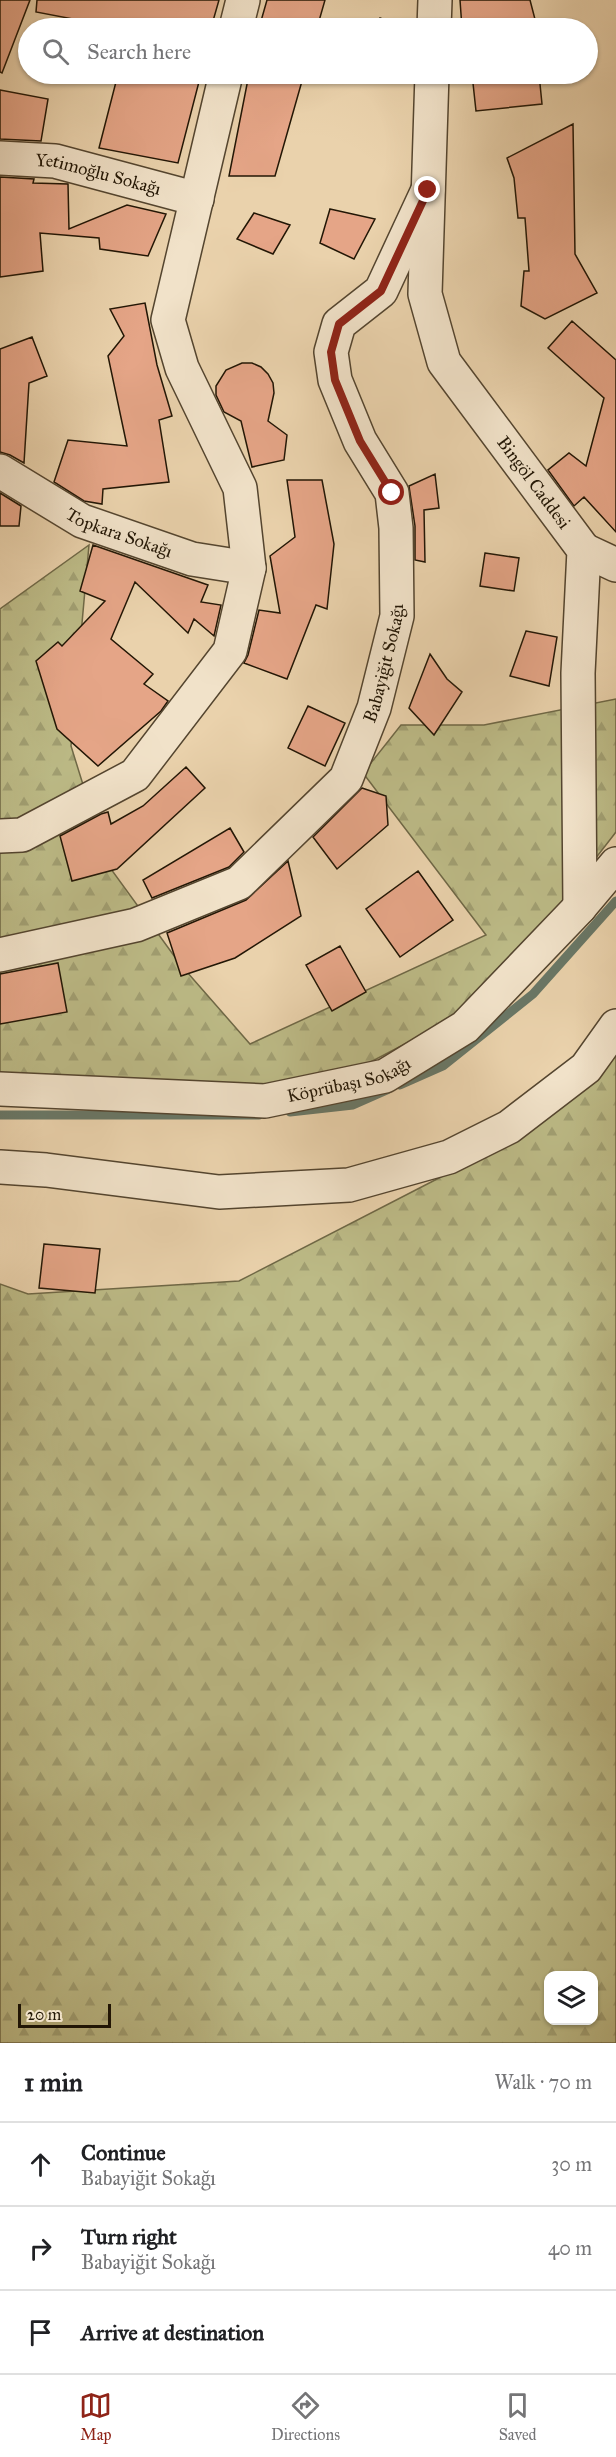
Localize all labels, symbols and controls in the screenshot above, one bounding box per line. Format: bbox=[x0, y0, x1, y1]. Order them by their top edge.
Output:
search box bbox=[18, 18, 598, 84]
icon: search bbox=[39, 35, 72, 68]
text: Search here bbox=[87, 38, 191, 65]
street label: Yetimoğlu Sokağı bbox=[35, 149, 163, 200]
route end bbox=[414, 176, 440, 202]
street label: Bingöl Caddesi bbox=[492, 432, 575, 533]
route start bbox=[378, 479, 404, 505]
street label: Topkara Sokağı bbox=[62, 503, 175, 562]
street label: Babayiğit Sokağı bbox=[358, 604, 409, 726]
street label: Köprübaşı Sokağı bbox=[285, 1052, 415, 1107]
map controls bbox=[544, 1971, 598, 2025]
button: layers bbox=[544, 1971, 598, 2025]
scale bar bbox=[18, 2001, 111, 2028]
text: 20 m bbox=[27, 2005, 61, 2024]
text: 1 min bbox=[24, 2066, 83, 2098]
text: Walk · 70 m bbox=[494, 2070, 592, 2094]
text: Continue bbox=[81, 2139, 166, 2166]
icon: ahead bbox=[24, 2148, 57, 2181]
text: 30 m bbox=[551, 2152, 592, 2176]
text: Babayiğit Sokağı bbox=[81, 2166, 216, 2190]
text: Turn right bbox=[81, 2223, 177, 2250]
icon: right bbox=[24, 2232, 57, 2265]
text: 40 m bbox=[548, 2236, 592, 2260]
text: Babayiğit Sokağı bbox=[81, 2250, 216, 2274]
icon: arrive bbox=[24, 2316, 57, 2349]
text: Arrive at destination bbox=[81, 2319, 264, 2346]
tab: Map bbox=[79, 2389, 112, 2444]
tab: Directions bbox=[271, 2389, 340, 2444]
tab: Saved bbox=[499, 2389, 537, 2444]

